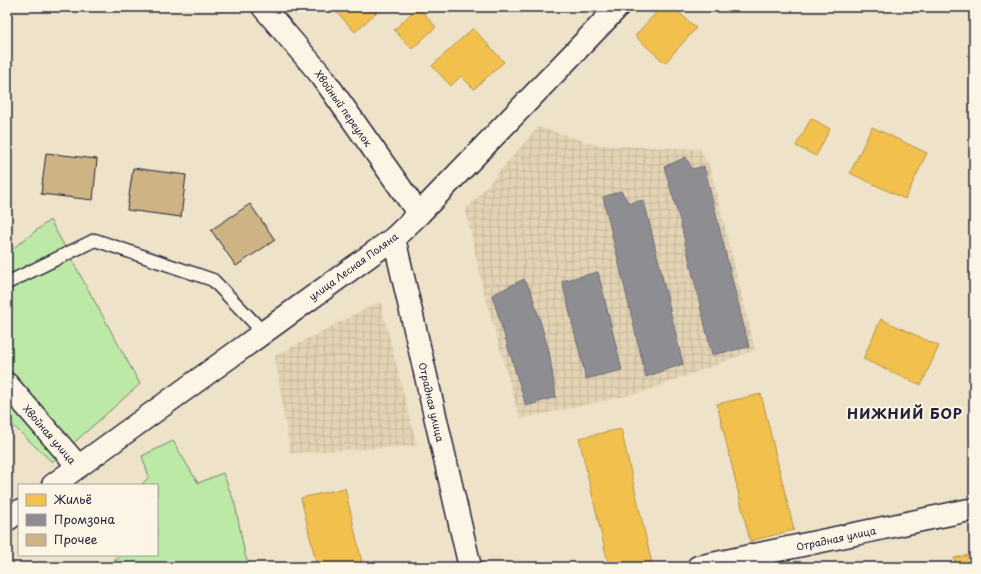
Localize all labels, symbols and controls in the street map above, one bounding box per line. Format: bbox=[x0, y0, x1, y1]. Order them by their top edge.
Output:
street label: Хвойный переулок bbox=[311, 67, 376, 150]
street label: улица Лесная Поляна bbox=[305, 228, 401, 304]
street label: Отрадная улица bbox=[416, 361, 449, 444]
street label: Хвойная улица bbox=[20, 401, 80, 467]
district label: НИЖНИЙ БОР bbox=[847, 403, 963, 424]
legend bbox=[18, 484, 158, 556]
text: Жильё bbox=[53, 490, 92, 508]
text: Промзона bbox=[54, 510, 116, 528]
street label: Отрадная улица bbox=[795, 522, 878, 554]
text: Прочее bbox=[54, 530, 98, 548]

